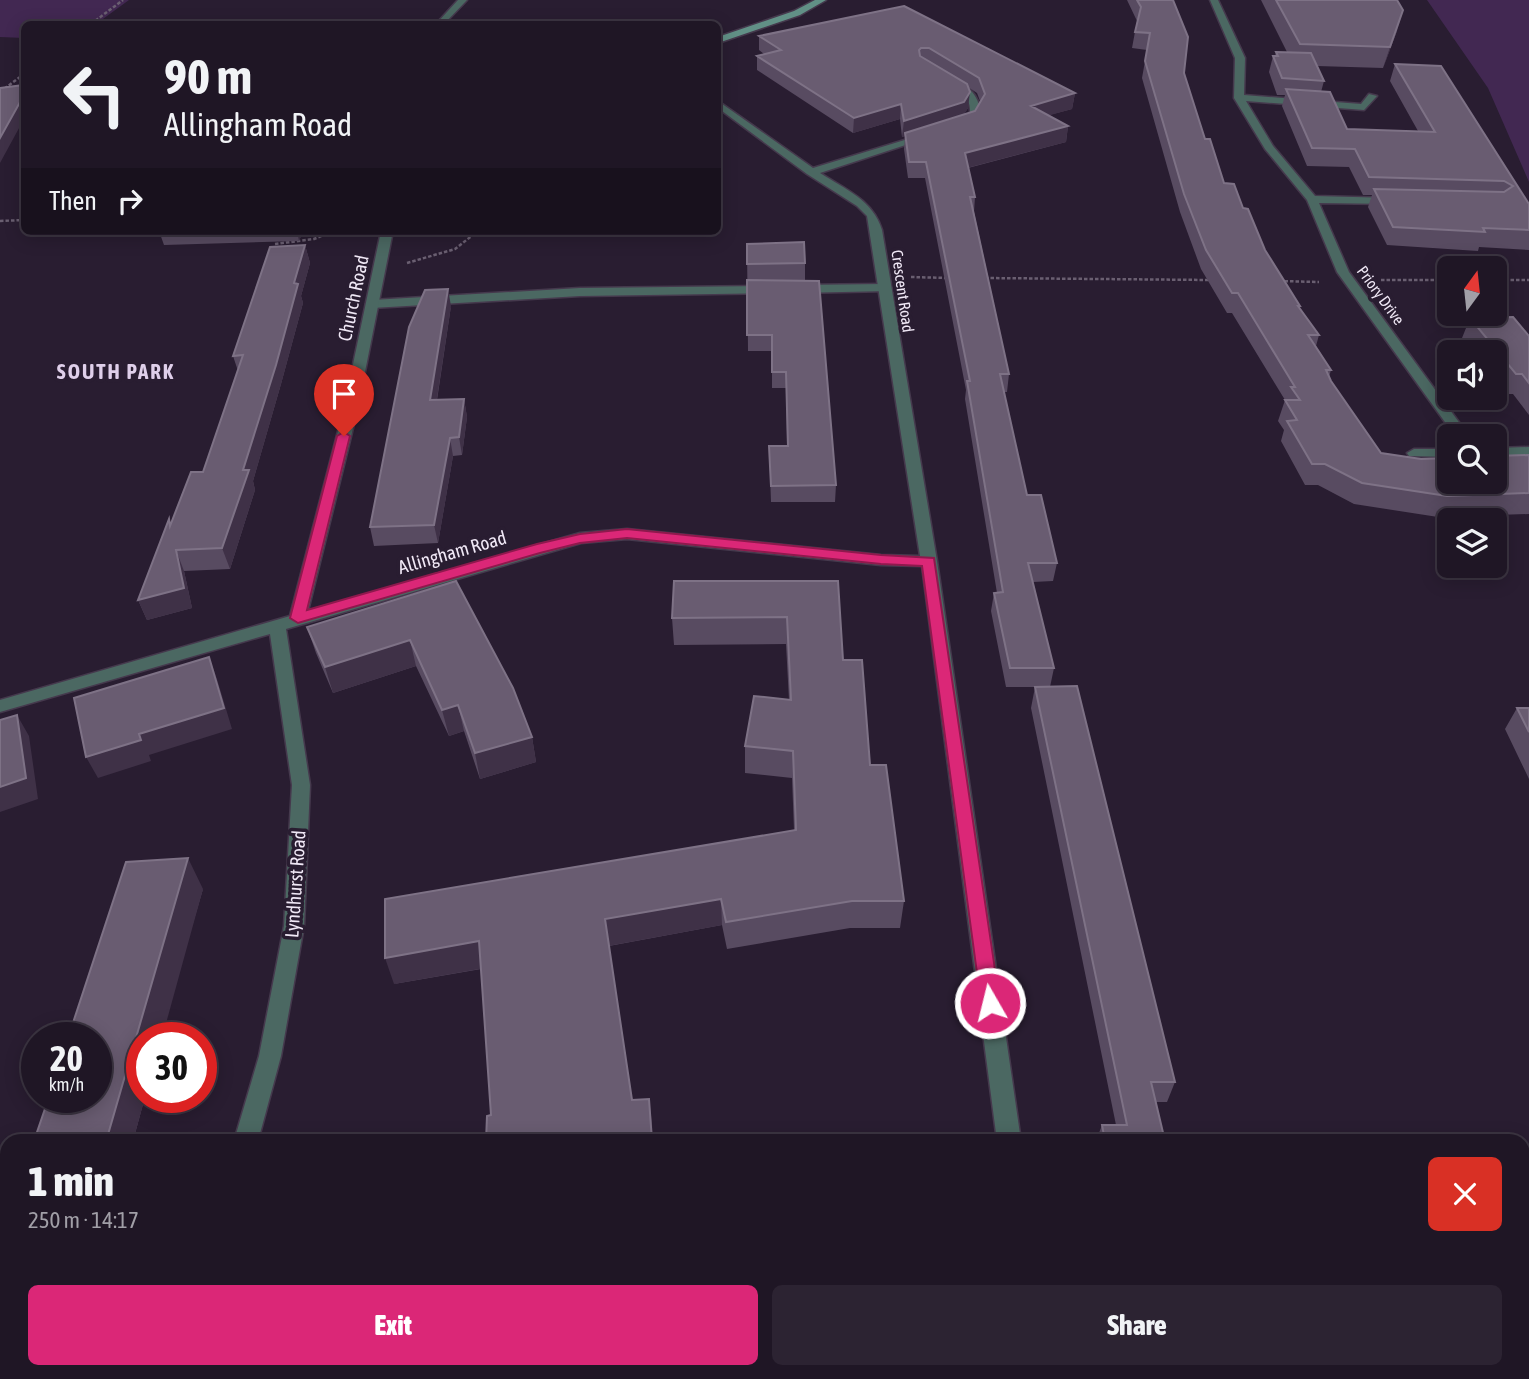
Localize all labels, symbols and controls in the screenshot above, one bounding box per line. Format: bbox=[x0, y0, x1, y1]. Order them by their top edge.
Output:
text: 90 m bbox=[164, 48, 252, 104]
icon: left bbox=[49, 49, 140, 140]
text: Allingham Road bbox=[164, 106, 352, 143]
icon: right bbox=[111, 182, 149, 220]
text: Then bbox=[49, 186, 97, 216]
street label: Crescent Road bbox=[888, 249, 918, 333]
street label: Church Road bbox=[333, 253, 373, 343]
north arrow bbox=[1437, 256, 1507, 326]
map controls bbox=[1437, 256, 1507, 578]
street label: Priory Drive bbox=[1353, 262, 1408, 329]
button: sound bbox=[1437, 340, 1507, 410]
district label: SOUTH PARK bbox=[57, 359, 175, 383]
pin bbox=[314, 364, 374, 436]
icon: arrive bbox=[325, 375, 363, 413]
button: search bbox=[1437, 424, 1507, 494]
button: layers bbox=[1437, 508, 1507, 578]
street label: Allingham Road bbox=[395, 526, 509, 578]
street label: Lyndhurst Road bbox=[280, 829, 310, 939]
position arrow bbox=[953, 966, 1027, 1040]
speed limit sign: 30 bbox=[126, 1022, 217, 1113]
text: 20 bbox=[50, 1038, 83, 1078]
text: km/h bbox=[49, 1074, 84, 1095]
text: 1 min bbox=[28, 1157, 114, 1205]
button: close bbox=[1428, 1157, 1502, 1231]
text: 250 m · 14:17 bbox=[28, 1207, 139, 1233]
button: Exit bbox=[28, 1285, 758, 1365]
button: Share bbox=[772, 1285, 1502, 1365]

